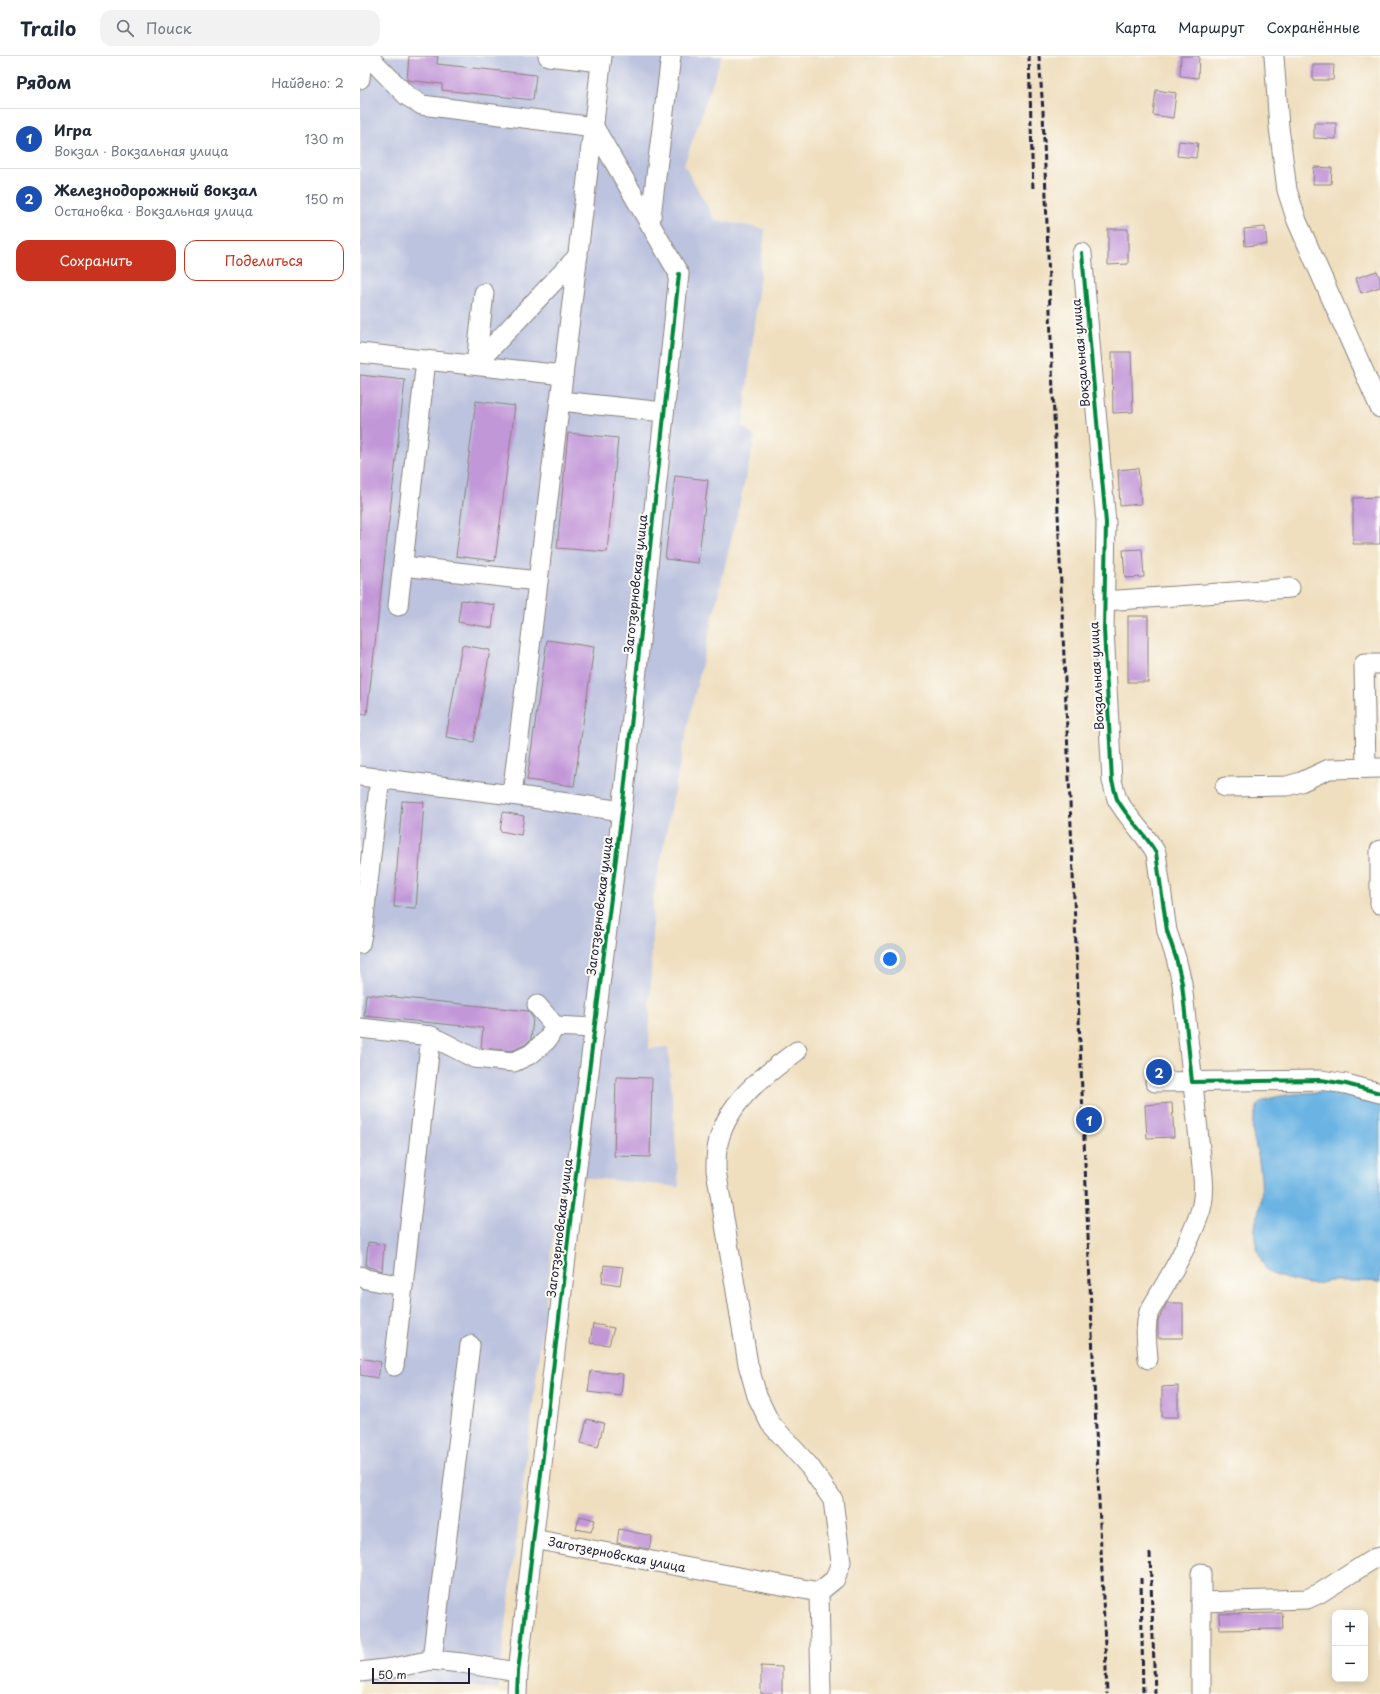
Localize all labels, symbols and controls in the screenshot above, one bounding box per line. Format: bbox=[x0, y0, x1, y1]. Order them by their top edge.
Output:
search box bbox=[100, 10, 380, 46]
text: Trailo bbox=[20, 14, 76, 42]
text: Поиск bbox=[146, 16, 192, 39]
icon: search bbox=[114, 17, 136, 39]
text: Карта bbox=[1115, 17, 1156, 38]
text: Маршрут bbox=[1178, 17, 1244, 38]
text: Сохранённые bbox=[1266, 17, 1360, 38]
text: Рядом bbox=[16, 69, 71, 95]
text: Найдено: 2 bbox=[271, 73, 344, 92]
text: Игра bbox=[54, 118, 92, 141]
text: 1 bbox=[26, 129, 32, 148]
text: 130 m bbox=[305, 129, 344, 148]
text: Вокзал · Вокзальная улица bbox=[54, 141, 228, 160]
text: Железнодорожный вокзал bbox=[54, 178, 257, 201]
text: 2 bbox=[24, 189, 34, 208]
text: 150 m bbox=[305, 189, 344, 208]
text: Остановка · Вокзальная улица bbox=[54, 201, 253, 220]
button: Сохранить bbox=[16, 240, 176, 281]
button: Поделиться bbox=[184, 240, 344, 281]
street label: Вокзальная улица bbox=[1066, 298, 1094, 408]
street label: Заготзерновская улица bbox=[619, 513, 651, 654]
street label: Вокзальная улица bbox=[1084, 621, 1108, 731]
street label: Заготзерновская улица bbox=[582, 835, 616, 976]
your location bbox=[880, 949, 900, 969]
pin: 2 bbox=[1146, 1057, 1172, 1087]
pin: 1 bbox=[1076, 1105, 1102, 1135]
street label: Заготзерновская улица bbox=[542, 1157, 576, 1298]
street label: Заготзерновская улица bbox=[547, 1532, 688, 1576]
map controls bbox=[1332, 1610, 1368, 1682]
button: + bbox=[1332, 1610, 1368, 1646]
button: − bbox=[1332, 1646, 1368, 1682]
scale bar bbox=[372, 1666, 470, 1685]
text: 50 m bbox=[378, 1666, 407, 1683]

